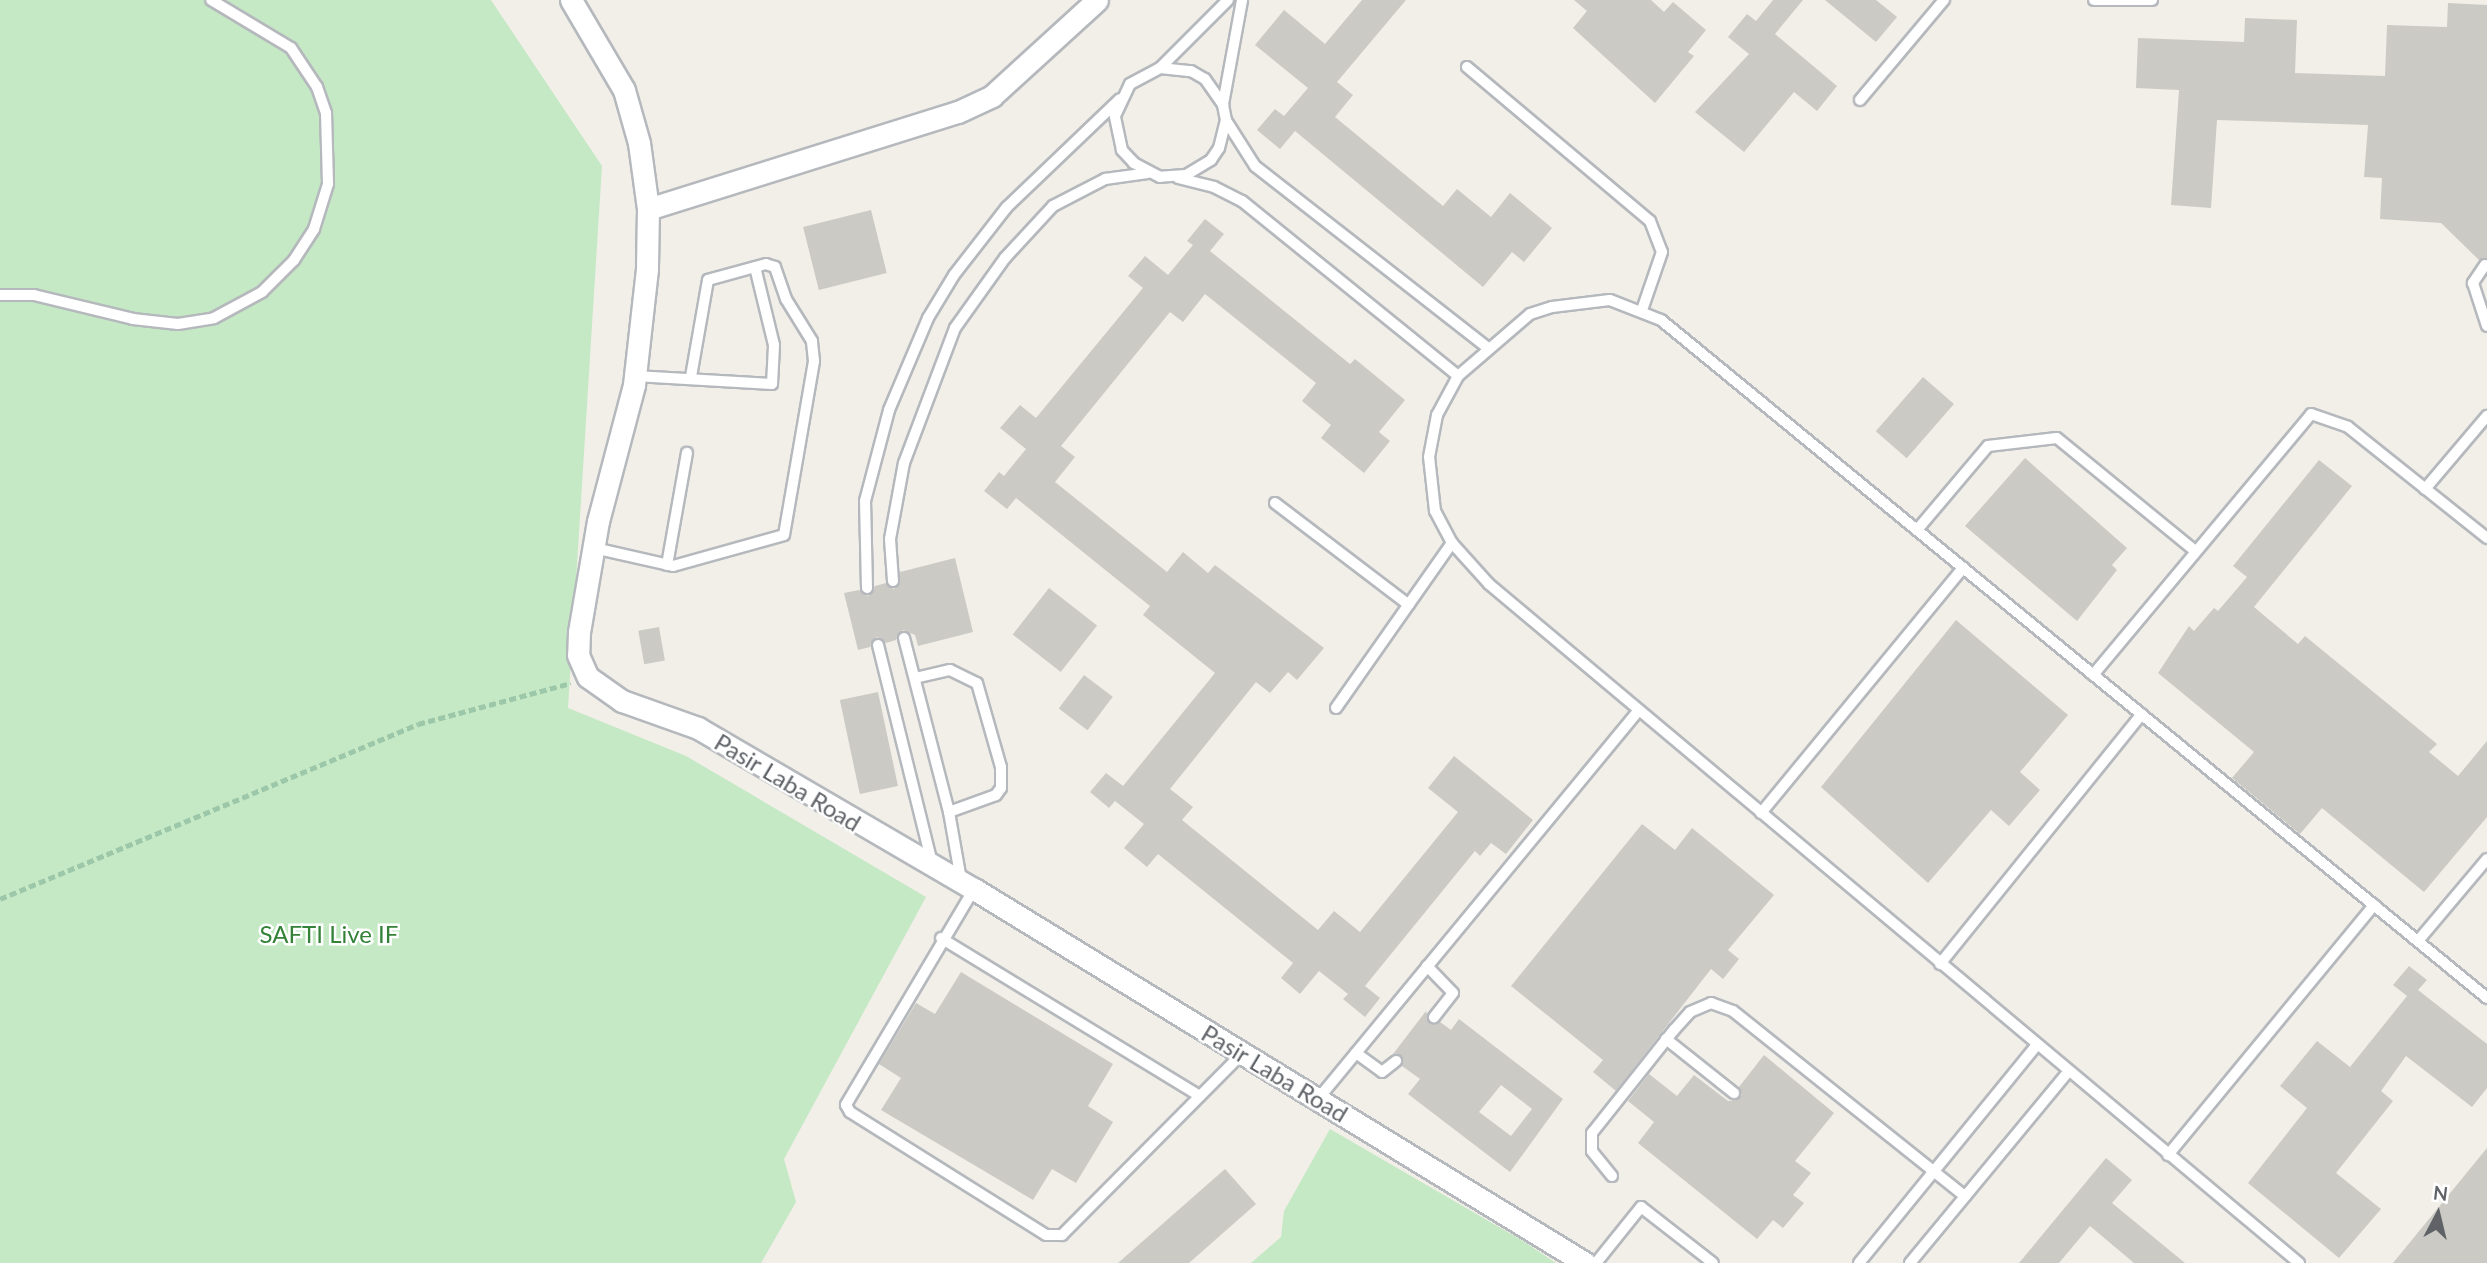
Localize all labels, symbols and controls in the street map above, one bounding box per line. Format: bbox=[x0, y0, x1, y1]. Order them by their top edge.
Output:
street label: Pasir Laba Road bbox=[709, 727, 867, 837]
park label: SAFTI Live IF bbox=[260, 920, 398, 948]
street label: Pasir Laba Road bbox=[1196, 1018, 1354, 1128]
north arrow bbox=[2403, 1179, 2473, 1249]
text: N bbox=[2432, 1180, 2449, 1205]

